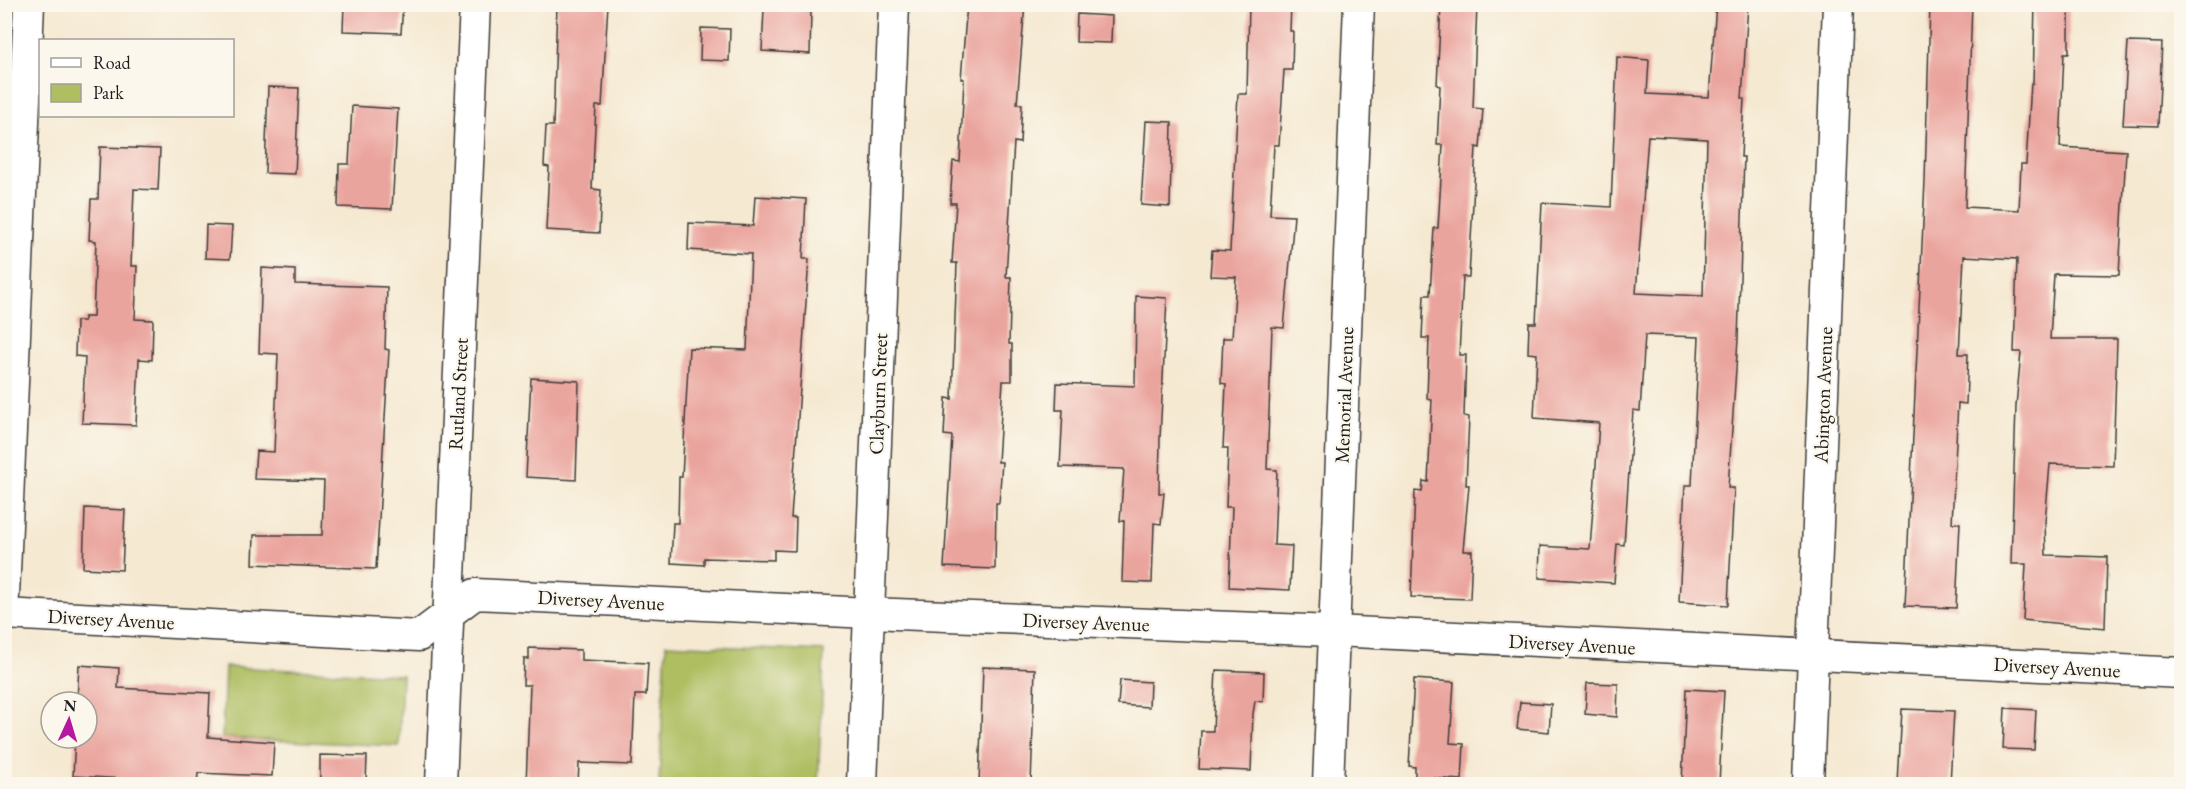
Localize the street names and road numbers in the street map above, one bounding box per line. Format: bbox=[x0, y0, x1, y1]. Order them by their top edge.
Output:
street label: Memorial Avenue bbox=[1329, 326, 1359, 464]
street label: Abington Avenue bbox=[1808, 326, 1838, 465]
street label: Clayburn Street bbox=[863, 332, 893, 455]
street label: Rutland Street bbox=[442, 336, 474, 451]
street label: Diversey Avenue bbox=[537, 584, 665, 616]
street label: Diversey Avenue bbox=[47, 603, 175, 635]
street label: Diversey Avenue bbox=[1022, 607, 1150, 637]
street label: Diversey Avenue bbox=[1508, 628, 1636, 660]
street label: Diversey Avenue bbox=[1993, 651, 2121, 683]

